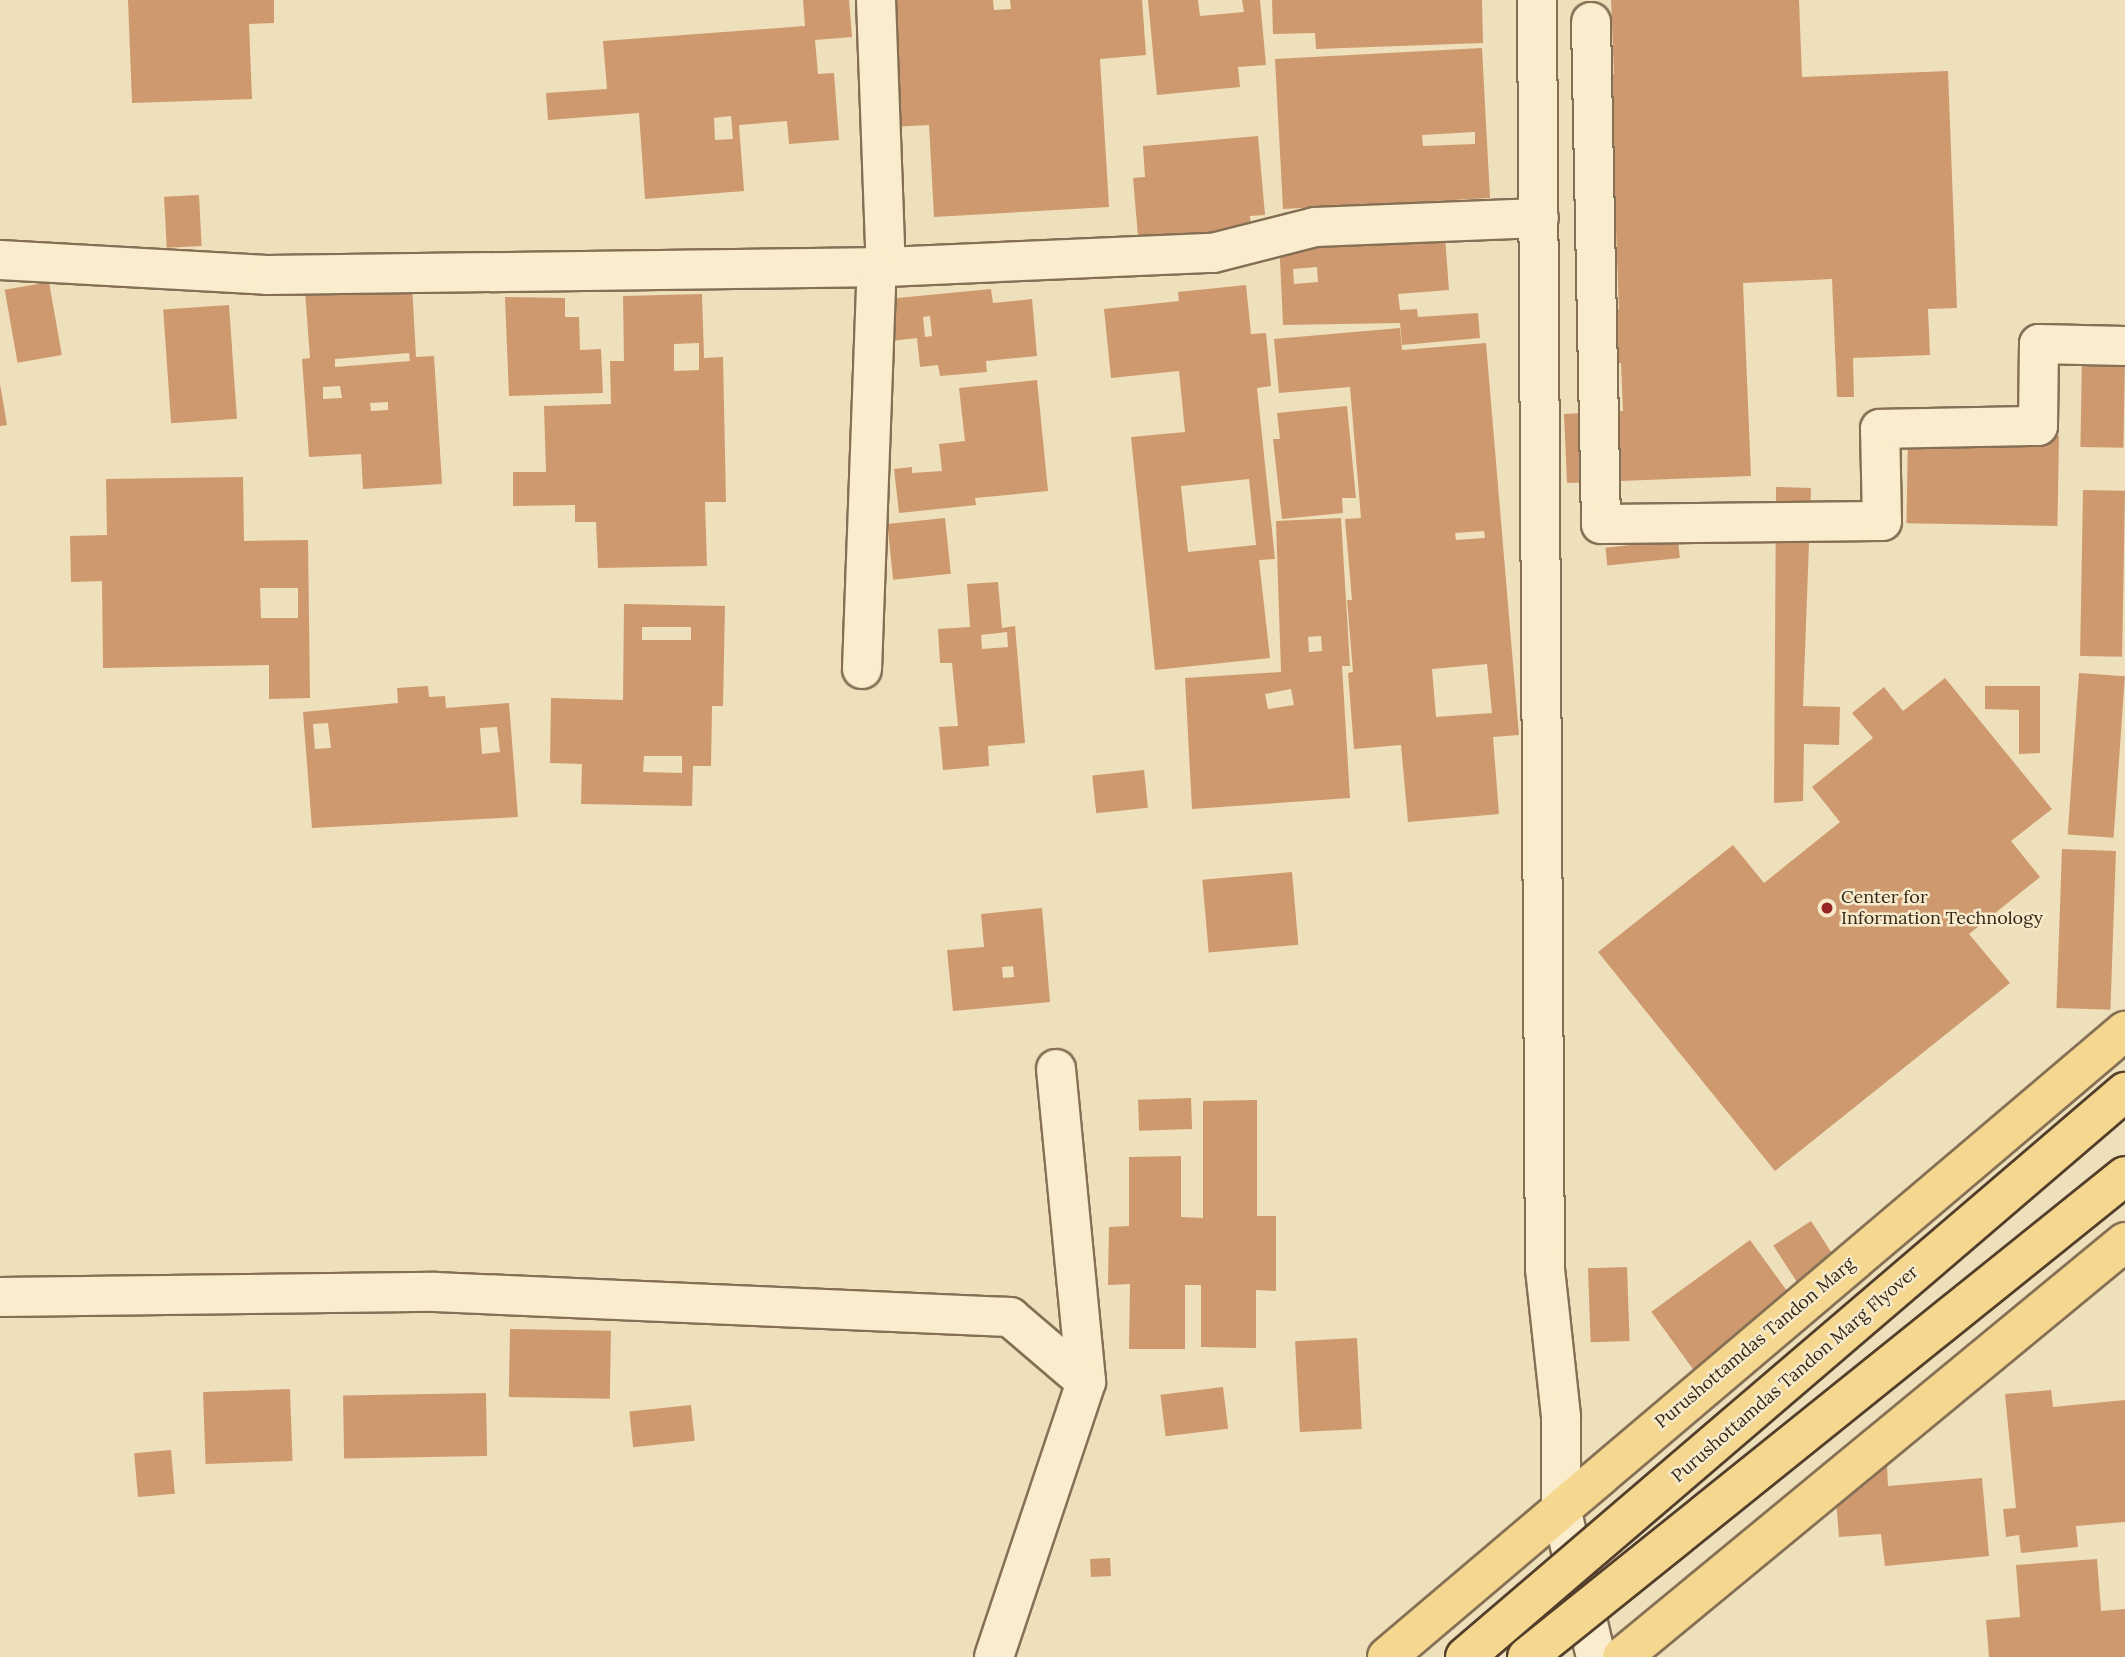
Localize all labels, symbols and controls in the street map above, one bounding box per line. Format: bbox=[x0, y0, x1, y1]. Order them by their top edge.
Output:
place label: Center for Information Technology bbox=[1841, 887, 2043, 930]
marker: Center for Information Technology bbox=[1819, 900, 1835, 916]
street label: Purushottamdas Tandon Marg bbox=[1651, 1253, 1859, 1433]
street label: Purushottamdas Tandon Marg Flyover bbox=[1667, 1261, 1923, 1487]

